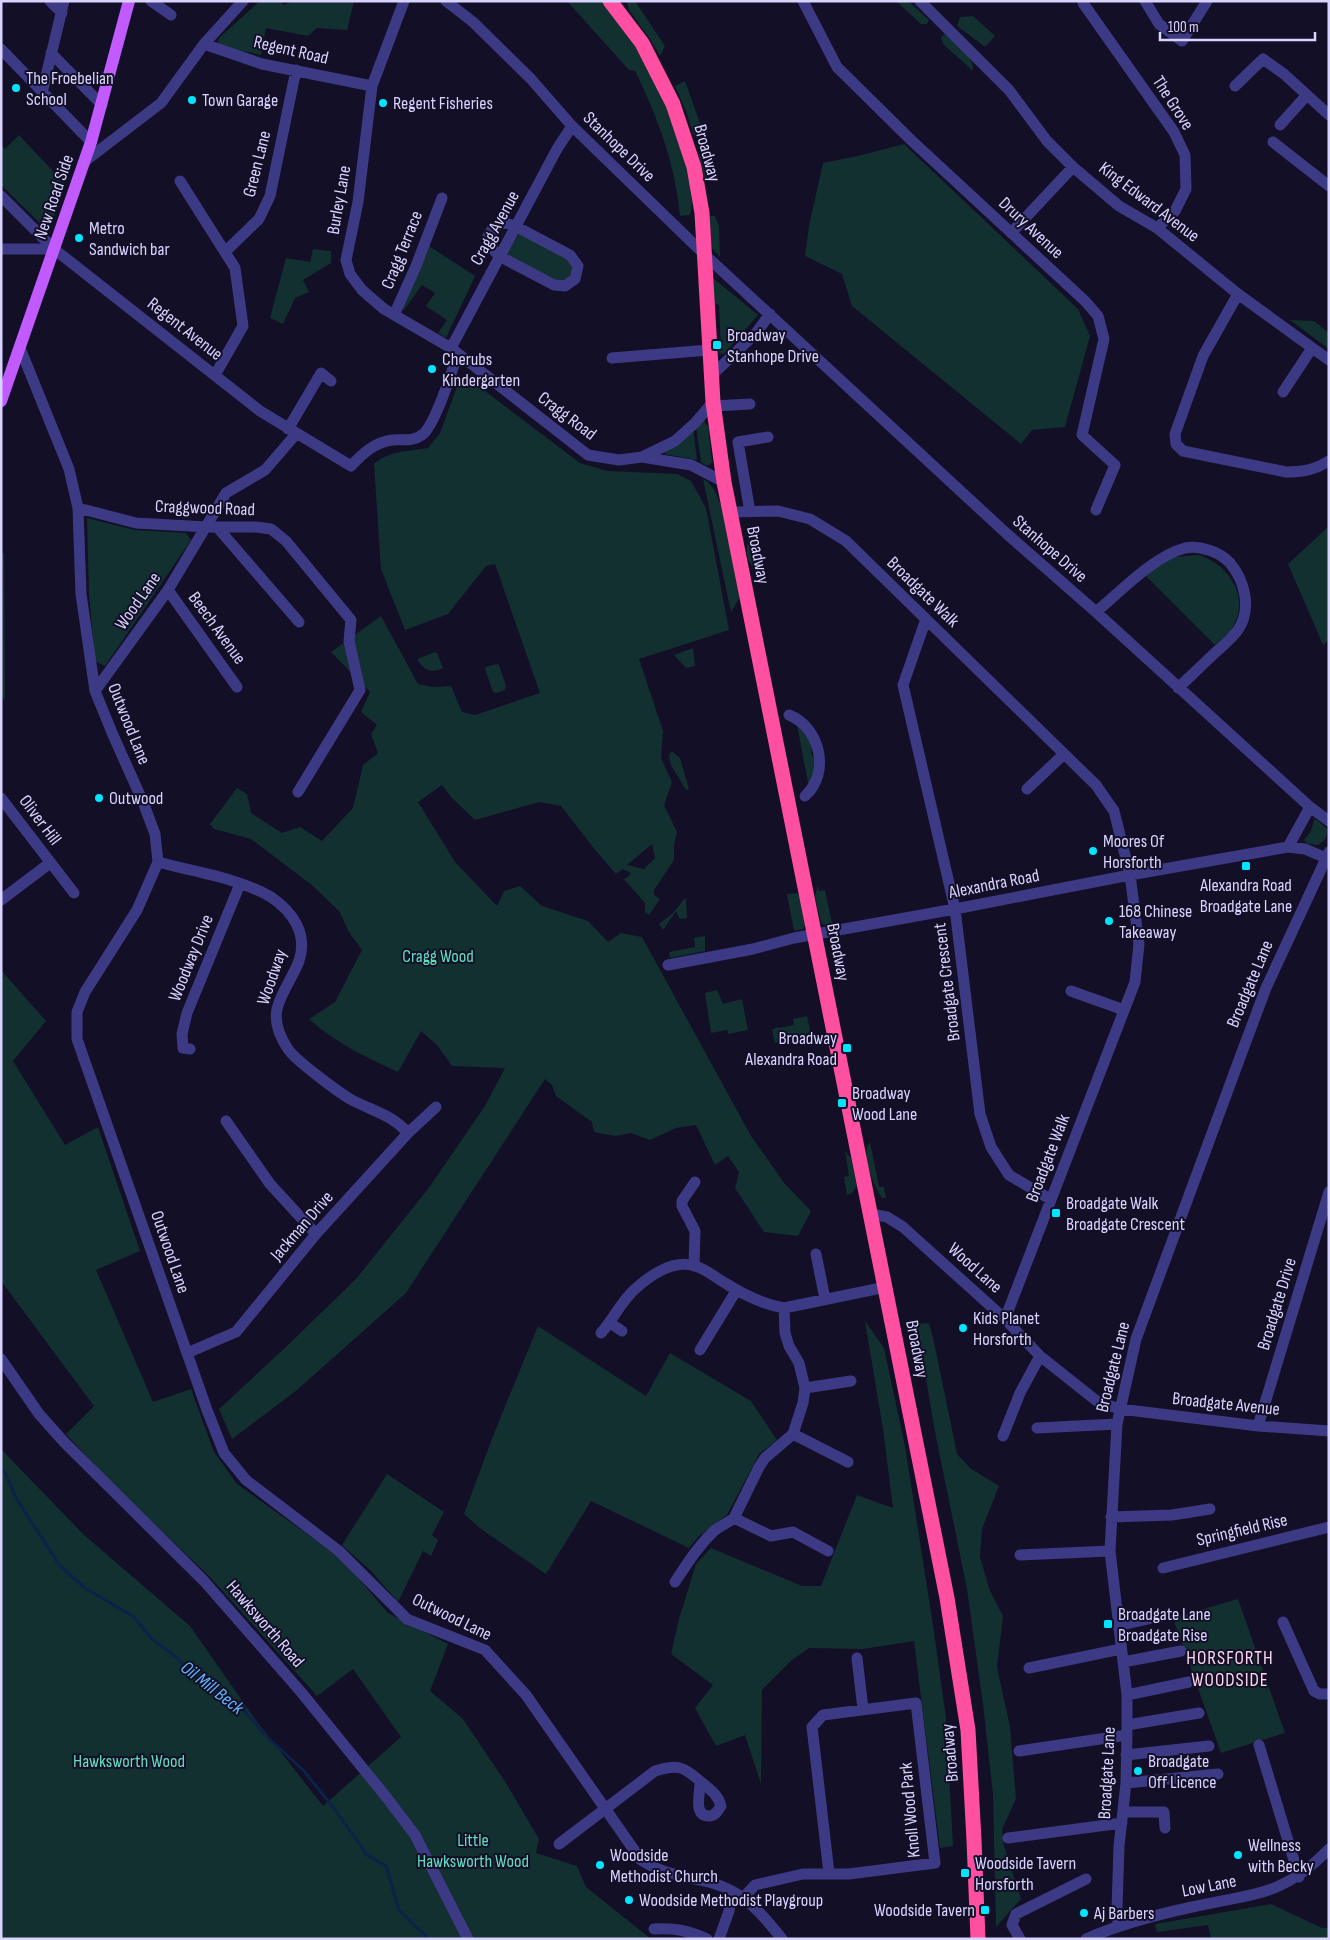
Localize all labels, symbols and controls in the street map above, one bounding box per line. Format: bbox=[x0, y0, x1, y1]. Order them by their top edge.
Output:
scale bar bbox=[1160, 10, 1315, 42]
text: 100 m bbox=[1168, 18, 1199, 37]
street label: Regent Road bbox=[252, 31, 330, 69]
place label: The Froebelian School bbox=[26, 68, 114, 110]
street label: The Grove bbox=[1148, 72, 1198, 134]
marker: The Froebelian School bbox=[10, 82, 22, 94]
place label: Town Garage bbox=[202, 90, 278, 111]
place label: Regent Fisheries bbox=[393, 93, 493, 114]
marker: Town Garage bbox=[186, 94, 198, 106]
marker: Regent Fisheries bbox=[377, 97, 389, 109]
street label: Stanhope Drive bbox=[579, 108, 659, 186]
street label: Broadway bbox=[689, 122, 725, 184]
street label: Green Lane bbox=[239, 129, 275, 199]
street label: New Road Side bbox=[30, 152, 78, 242]
street label: King Edward Avenue bbox=[1095, 157, 1203, 247]
street label: Burley Lane bbox=[323, 164, 355, 236]
street label: Cragg Avenue bbox=[466, 187, 524, 269]
street label: Drury Avenue bbox=[994, 193, 1068, 263]
street label: Cragg Terrace bbox=[377, 208, 427, 292]
place label: Metro Sandwich bar bbox=[89, 218, 170, 260]
marker: Metro Sandwich bar bbox=[73, 232, 85, 244]
street label: Regent Avenue bbox=[143, 293, 227, 365]
place label: Broadway Stanhope Drive bbox=[727, 325, 819, 367]
marker: Broadway Stanhope Drive bbox=[711, 339, 723, 351]
place label: Cherubs Kindergarten bbox=[442, 349, 520, 391]
marker: Cherubs Kindergarten bbox=[426, 363, 438, 375]
street label: Cragg Road bbox=[534, 387, 600, 445]
street label: Craggwood Road bbox=[155, 496, 255, 520]
street label: Stanhope Drive bbox=[1008, 511, 1092, 587]
street label: Broadway bbox=[742, 524, 774, 586]
street label: Broadgate Walk bbox=[882, 552, 964, 632]
street label: Wood Lane bbox=[111, 568, 165, 634]
street label: Beech Avenue bbox=[184, 588, 250, 668]
street label: Outwood Lane bbox=[103, 680, 155, 768]
place label: Outwood bbox=[109, 788, 163, 809]
street label: Oliver Hill bbox=[14, 791, 66, 849]
marker: Outwood bbox=[93, 792, 105, 804]
place label: Moores Of Horsforth bbox=[1103, 831, 1165, 873]
marker: Moores Of Horsforth bbox=[1087, 845, 1099, 857]
marker: Alexandra Road Broadgate Lane bbox=[1240, 860, 1252, 872]
street label: Alexandra Road bbox=[946, 865, 1041, 903]
place label: Alexandra Road Broadgate Lane bbox=[1199, 875, 1292, 917]
place label: 168 Chinese Takeaway bbox=[1119, 901, 1192, 943]
street label: Woodway Drive bbox=[164, 912, 218, 1004]
marker: 168 Chinese Takeaway bbox=[1103, 915, 1115, 927]
street label: Broadway bbox=[822, 921, 854, 983]
street label: Broadgate Crescent bbox=[929, 921, 965, 1042]
street label: Broadgate Lane bbox=[1222, 937, 1278, 1031]
street label: Woodway bbox=[253, 946, 291, 1008]
park label: Cragg Wood bbox=[402, 946, 474, 967]
place label: Broadway Alexandra Road bbox=[744, 1028, 837, 1070]
marker: Broadway Alexandra Road bbox=[841, 1042, 853, 1054]
place label: Broadway Wood Lane bbox=[852, 1083, 917, 1125]
marker: Broadway Wood Lane bbox=[836, 1097, 848, 1109]
street label: Broadgate Walk bbox=[1022, 1111, 1074, 1205]
street label: Jackman Drive bbox=[265, 1187, 338, 1266]
place label: Broadgate Walk Broadgate Crescent bbox=[1066, 1193, 1186, 1235]
marker: Broadgate Walk Broadgate Crescent bbox=[1050, 1207, 1062, 1219]
street label: Outwood Lane bbox=[146, 1208, 194, 1296]
street label: Wood Lane bbox=[944, 1238, 1006, 1298]
street label: Broadgate Drive bbox=[1253, 1255, 1301, 1353]
place label: Kids Planet Horsforth bbox=[973, 1308, 1040, 1350]
street label: Broadway bbox=[901, 1318, 933, 1380]
street label: Broadgate Lane bbox=[1092, 1320, 1134, 1414]
marker: Kids Planet Horsforth bbox=[957, 1322, 969, 1334]
street label: Broadgate Avenue bbox=[1171, 1388, 1281, 1420]
street label: Springfield Rise bbox=[1194, 1509, 1290, 1551]
street label: Hawksworth Road bbox=[222, 1576, 308, 1672]
street label: Outwood Lane bbox=[409, 1589, 495, 1645]
place label: Broadgate Lane Broadgate Rise bbox=[1118, 1604, 1211, 1646]
marker: Broadgate Lane Broadgate Rise bbox=[1102, 1618, 1114, 1630]
district label: HORSFORTH WOODSIDE bbox=[1186, 1647, 1274, 1692]
water label: Oil Mill Beck bbox=[176, 1656, 249, 1720]
street label: Broadway bbox=[937, 1723, 963, 1783]
street label: Broadgate Lane bbox=[1094, 1726, 1120, 1820]
park label: Hawksworth Wood bbox=[73, 1751, 185, 1772]
place label: Broadgate Off Licence bbox=[1148, 1751, 1217, 1793]
street label: Knoll Wood Park bbox=[895, 1761, 925, 1859]
marker: Broadgate Off Licence bbox=[1132, 1765, 1144, 1777]
park label: Little Hawksworth Wood bbox=[417, 1830, 529, 1872]
place label: Wellness with Becky bbox=[1248, 1835, 1314, 1877]
place label: Woodside Methodist Church bbox=[610, 1845, 718, 1887]
marker: Wellness with Becky bbox=[1232, 1849, 1244, 1861]
place label: Woodside Tavern Horsforth bbox=[975, 1853, 1076, 1895]
marker: Woodside Methodist Church bbox=[594, 1859, 606, 1871]
marker: Woodside Tavern Horsforth bbox=[959, 1867, 971, 1879]
street label: Low Lane bbox=[1180, 1870, 1238, 1902]
place label: Woodside Methodist Playgroup bbox=[639, 1890, 823, 1911]
marker: Woodside Methodist Playgroup bbox=[623, 1894, 635, 1906]
place label: Woodside Tavern bbox=[874, 1900, 975, 1921]
place label: Aj Barbers bbox=[1093, 1903, 1154, 1924]
marker: Woodside Tavern bbox=[979, 1904, 991, 1916]
marker: Aj Barbers bbox=[1078, 1907, 1090, 1919]

